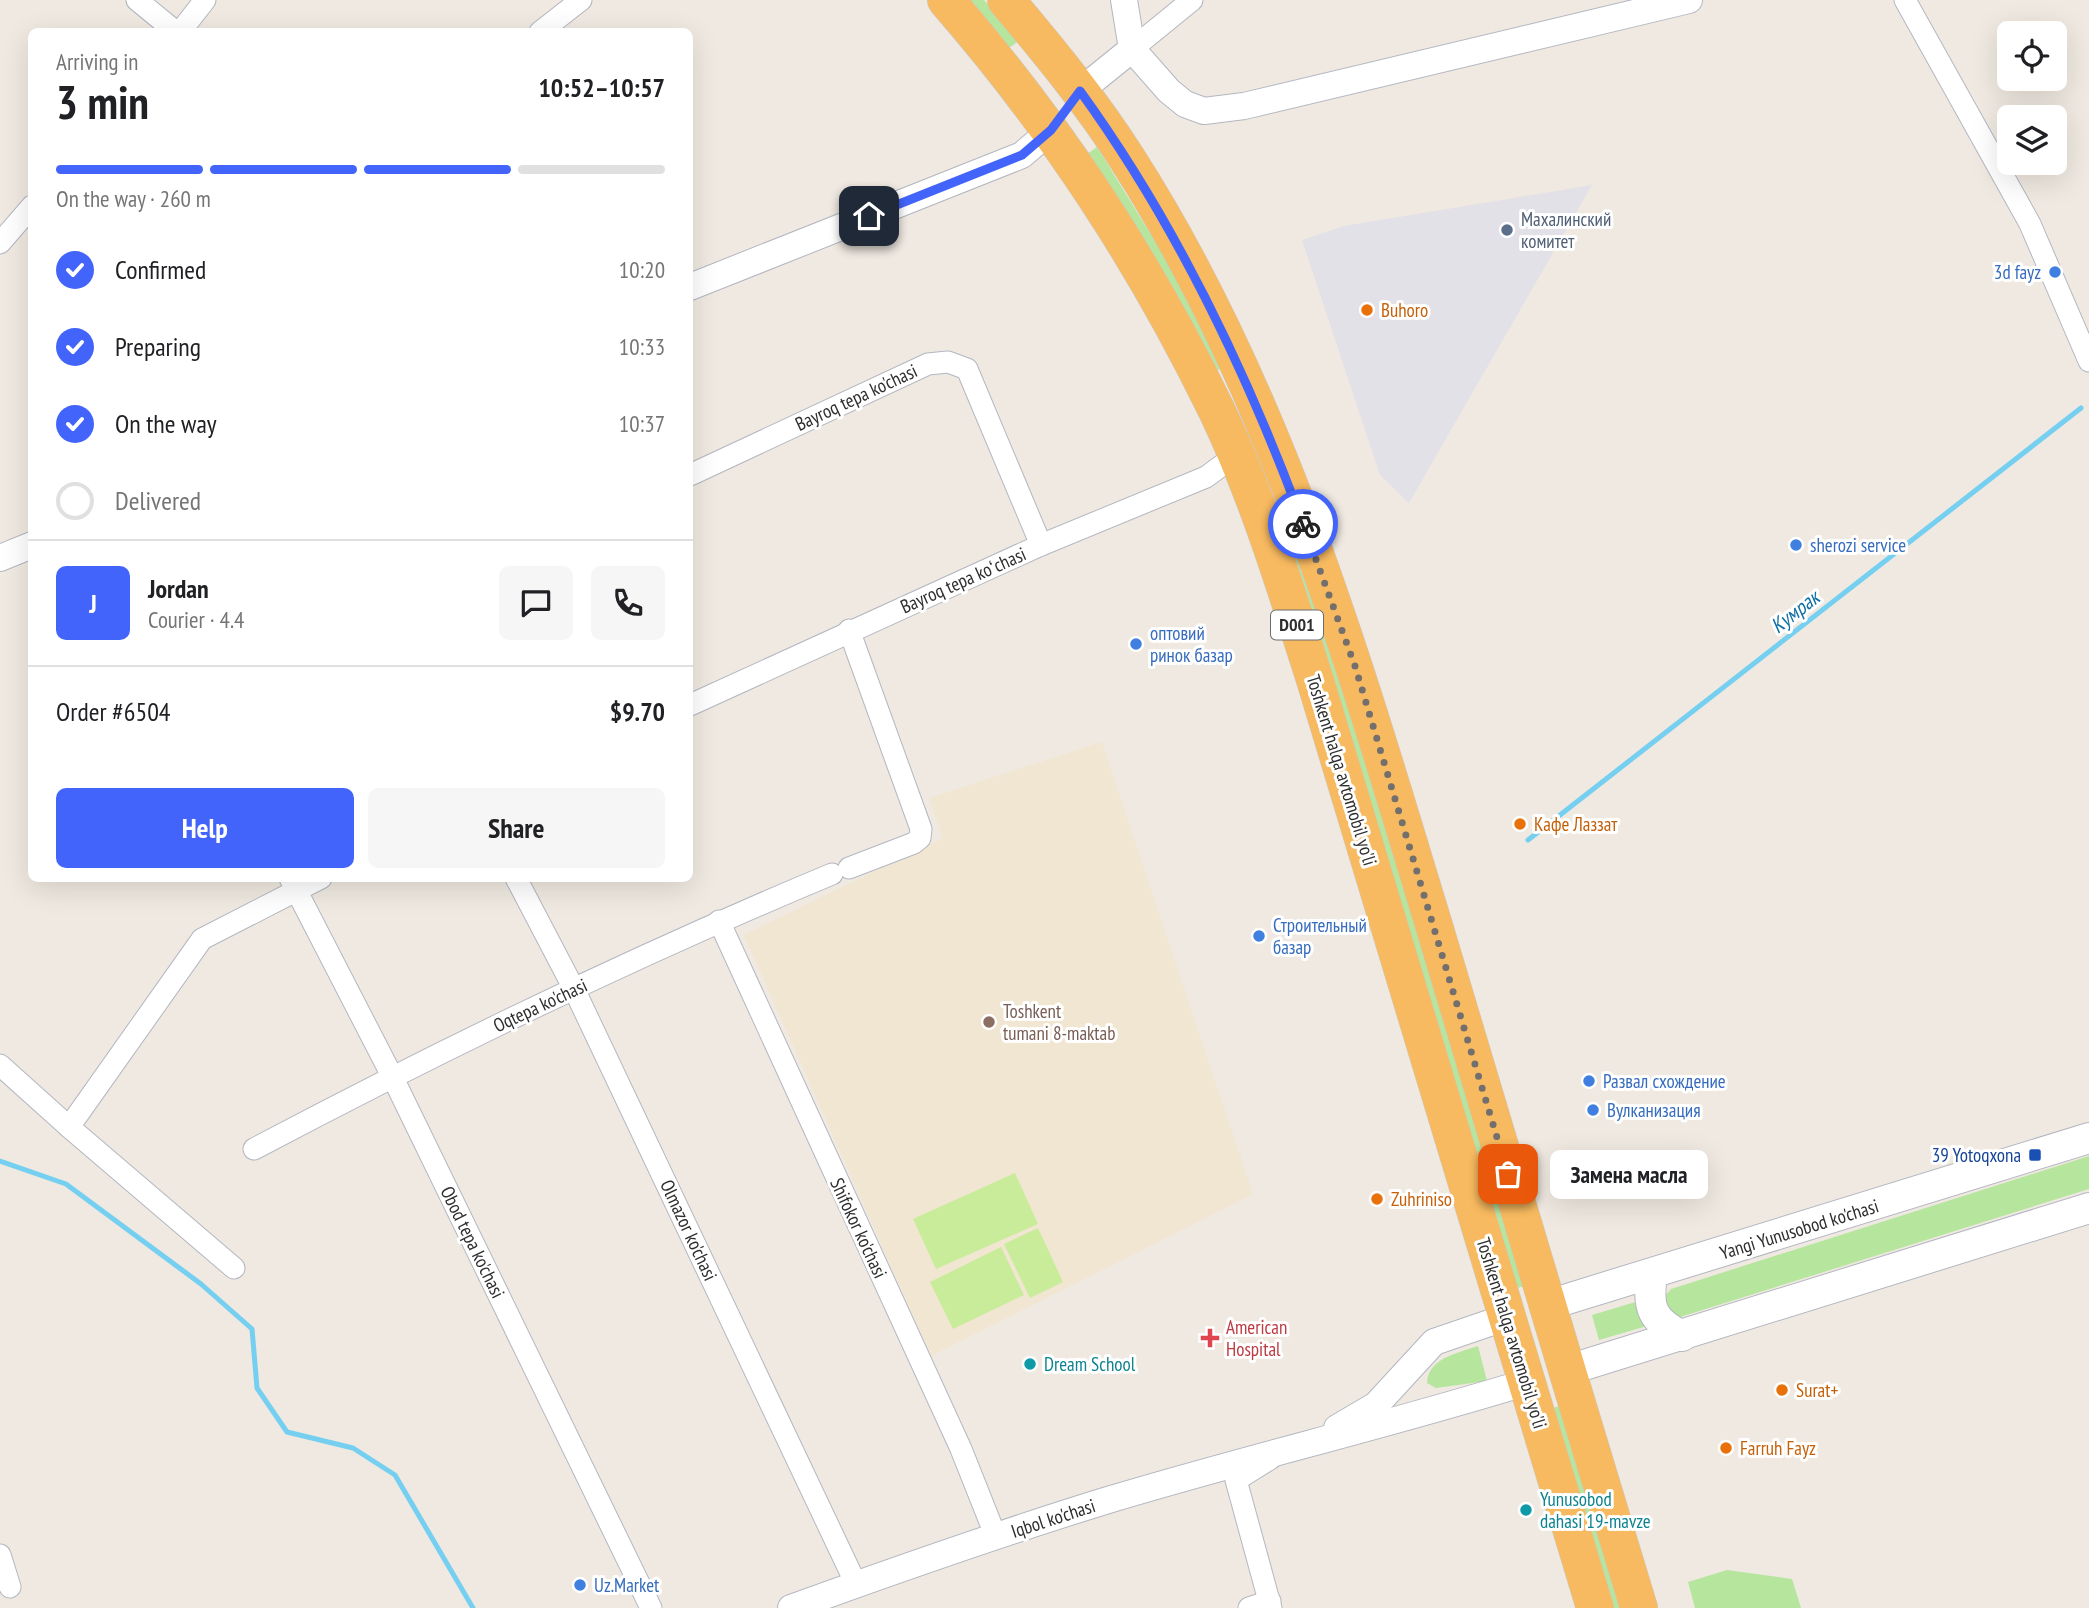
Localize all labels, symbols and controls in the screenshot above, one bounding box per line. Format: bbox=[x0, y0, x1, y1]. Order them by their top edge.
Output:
map controls bbox=[1997, 21, 2067, 175]
button: locate bbox=[1997, 21, 2067, 91]
text: Arriving in bbox=[56, 47, 138, 76]
text: 10:52–10:57 bbox=[538, 71, 665, 104]
text: 3 min bbox=[56, 72, 149, 132]
button: layers bbox=[1997, 105, 2067, 175]
text: On the way · 260 m bbox=[56, 184, 211, 213]
pin bbox=[839, 186, 899, 246]
icon: home bbox=[850, 197, 888, 235]
place label: Махалинский комитет bbox=[1521, 207, 1611, 253]
marker: Махалинский комитет bbox=[1499, 222, 1515, 238]
icon: check bbox=[56, 251, 94, 289]
text: Confirmed bbox=[115, 253, 206, 286]
text: 10:20 bbox=[619, 255, 665, 284]
place label: 3d fayz bbox=[1994, 260, 2041, 284]
marker: 3d fayz bbox=[2047, 264, 2063, 280]
place label: Buhoro bbox=[1381, 298, 1428, 322]
marker: Buhoro bbox=[1359, 302, 1375, 318]
icon: check bbox=[56, 328, 94, 366]
text: Preparing bbox=[115, 330, 201, 363]
text: 10:33 bbox=[619, 332, 665, 361]
street label: Bayroq tepa ko'chasi bbox=[791, 358, 921, 436]
icon: check bbox=[56, 405, 94, 443]
text: On the way bbox=[115, 407, 217, 440]
text: 10:37 bbox=[619, 409, 665, 438]
text: Delivered bbox=[115, 484, 201, 517]
courier bbox=[1268, 489, 1338, 559]
icon: bike bbox=[1284, 505, 1322, 543]
place label: sherozi service bbox=[1810, 533, 1906, 557]
marker: sherozi service bbox=[1788, 537, 1804, 553]
street label: Bayroq tepa koʻchasi bbox=[896, 542, 1030, 618]
button: chat bbox=[499, 566, 573, 640]
button: phone bbox=[591, 566, 665, 640]
text: Jordan bbox=[148, 572, 209, 605]
water label: Кумрак bbox=[1765, 582, 1827, 639]
text: J bbox=[89, 587, 97, 620]
text: Courier · 4.4 bbox=[148, 605, 244, 634]
road number: D001 bbox=[1271, 610, 1323, 640]
place label: оптовий ринок базар bbox=[1150, 621, 1233, 667]
marker: оптовий ринок базар bbox=[1128, 636, 1144, 652]
street label: Toshkent halqa avtomobil yo'li bbox=[1302, 672, 1382, 868]
text: Order #6504 bbox=[56, 695, 171, 728]
text: $9.70 bbox=[610, 695, 665, 728]
button: Help bbox=[56, 788, 354, 868]
button: Share bbox=[368, 788, 665, 868]
place label: Кафе Лаззат bbox=[1534, 812, 1618, 836]
marker: Кафе Лаззат bbox=[1512, 816, 1528, 832]
place label: Строительный базар bbox=[1273, 913, 1367, 959]
marker: Строительный базар bbox=[1251, 928, 1267, 944]
street label: Oqtepa ko'chasi bbox=[489, 973, 591, 1037]
place label: Toshkent tumani 8-maktab bbox=[1003, 999, 1115, 1045]
marker: Toshkent tumani 8-maktab bbox=[981, 1014, 997, 1030]
place label: Развал схождение bbox=[1603, 1069, 1726, 1093]
marker: Развал схождение bbox=[1581, 1073, 1597, 1089]
place label: Вулканизация bbox=[1607, 1098, 1700, 1122]
marker: Вулканизация bbox=[1585, 1102, 1601, 1118]
place label: 39 Yotoqxona bbox=[1932, 1143, 2021, 1167]
pin bbox=[1478, 1144, 1538, 1204]
marker: 39 Yotoqxona bbox=[2027, 1147, 2043, 1163]
callout: Замена масла bbox=[1550, 1150, 1708, 1198]
icon: bag bbox=[1489, 1155, 1527, 1193]
text: Замена масла bbox=[1571, 1160, 1687, 1189]
street label: Shifokor ko'chasi bbox=[825, 1174, 893, 1282]
street label: Olmazor ko'chasi bbox=[655, 1176, 723, 1284]
street label: Obod tepa ko'chasi bbox=[436, 1182, 510, 1302]
place label: Zuhriniso bbox=[1391, 1187, 1452, 1211]
marker: Zuhriniso bbox=[1369, 1191, 1385, 1207]
street label: Yangi Yunusobod ko'chasi bbox=[1717, 1193, 1881, 1265]
street label: Toshkent halqa avtomobil yo'li bbox=[1472, 1235, 1552, 1431]
place label: American Hospital bbox=[1226, 1315, 1287, 1361]
marker: American Hospital bbox=[1200, 1328, 1220, 1348]
place label: Dream School bbox=[1044, 1352, 1136, 1376]
marker: Dream School bbox=[1022, 1356, 1038, 1372]
place label: Surat+ bbox=[1796, 1378, 1838, 1402]
marker: Surat+ bbox=[1774, 1382, 1790, 1398]
place label: Farruh Fayz bbox=[1740, 1436, 1816, 1460]
marker: Farruh Fayz bbox=[1718, 1440, 1734, 1456]
place label: Yunusobod dahasi 19-mavze bbox=[1540, 1487, 1651, 1533]
street label: Iqbol ko'chasi bbox=[1008, 1493, 1098, 1543]
marker: Yunusobod dahasi 19-mavze bbox=[1518, 1502, 1534, 1518]
place label: Uz.Market bbox=[594, 1573, 660, 1597]
marker: Uz.Market bbox=[572, 1577, 588, 1593]

